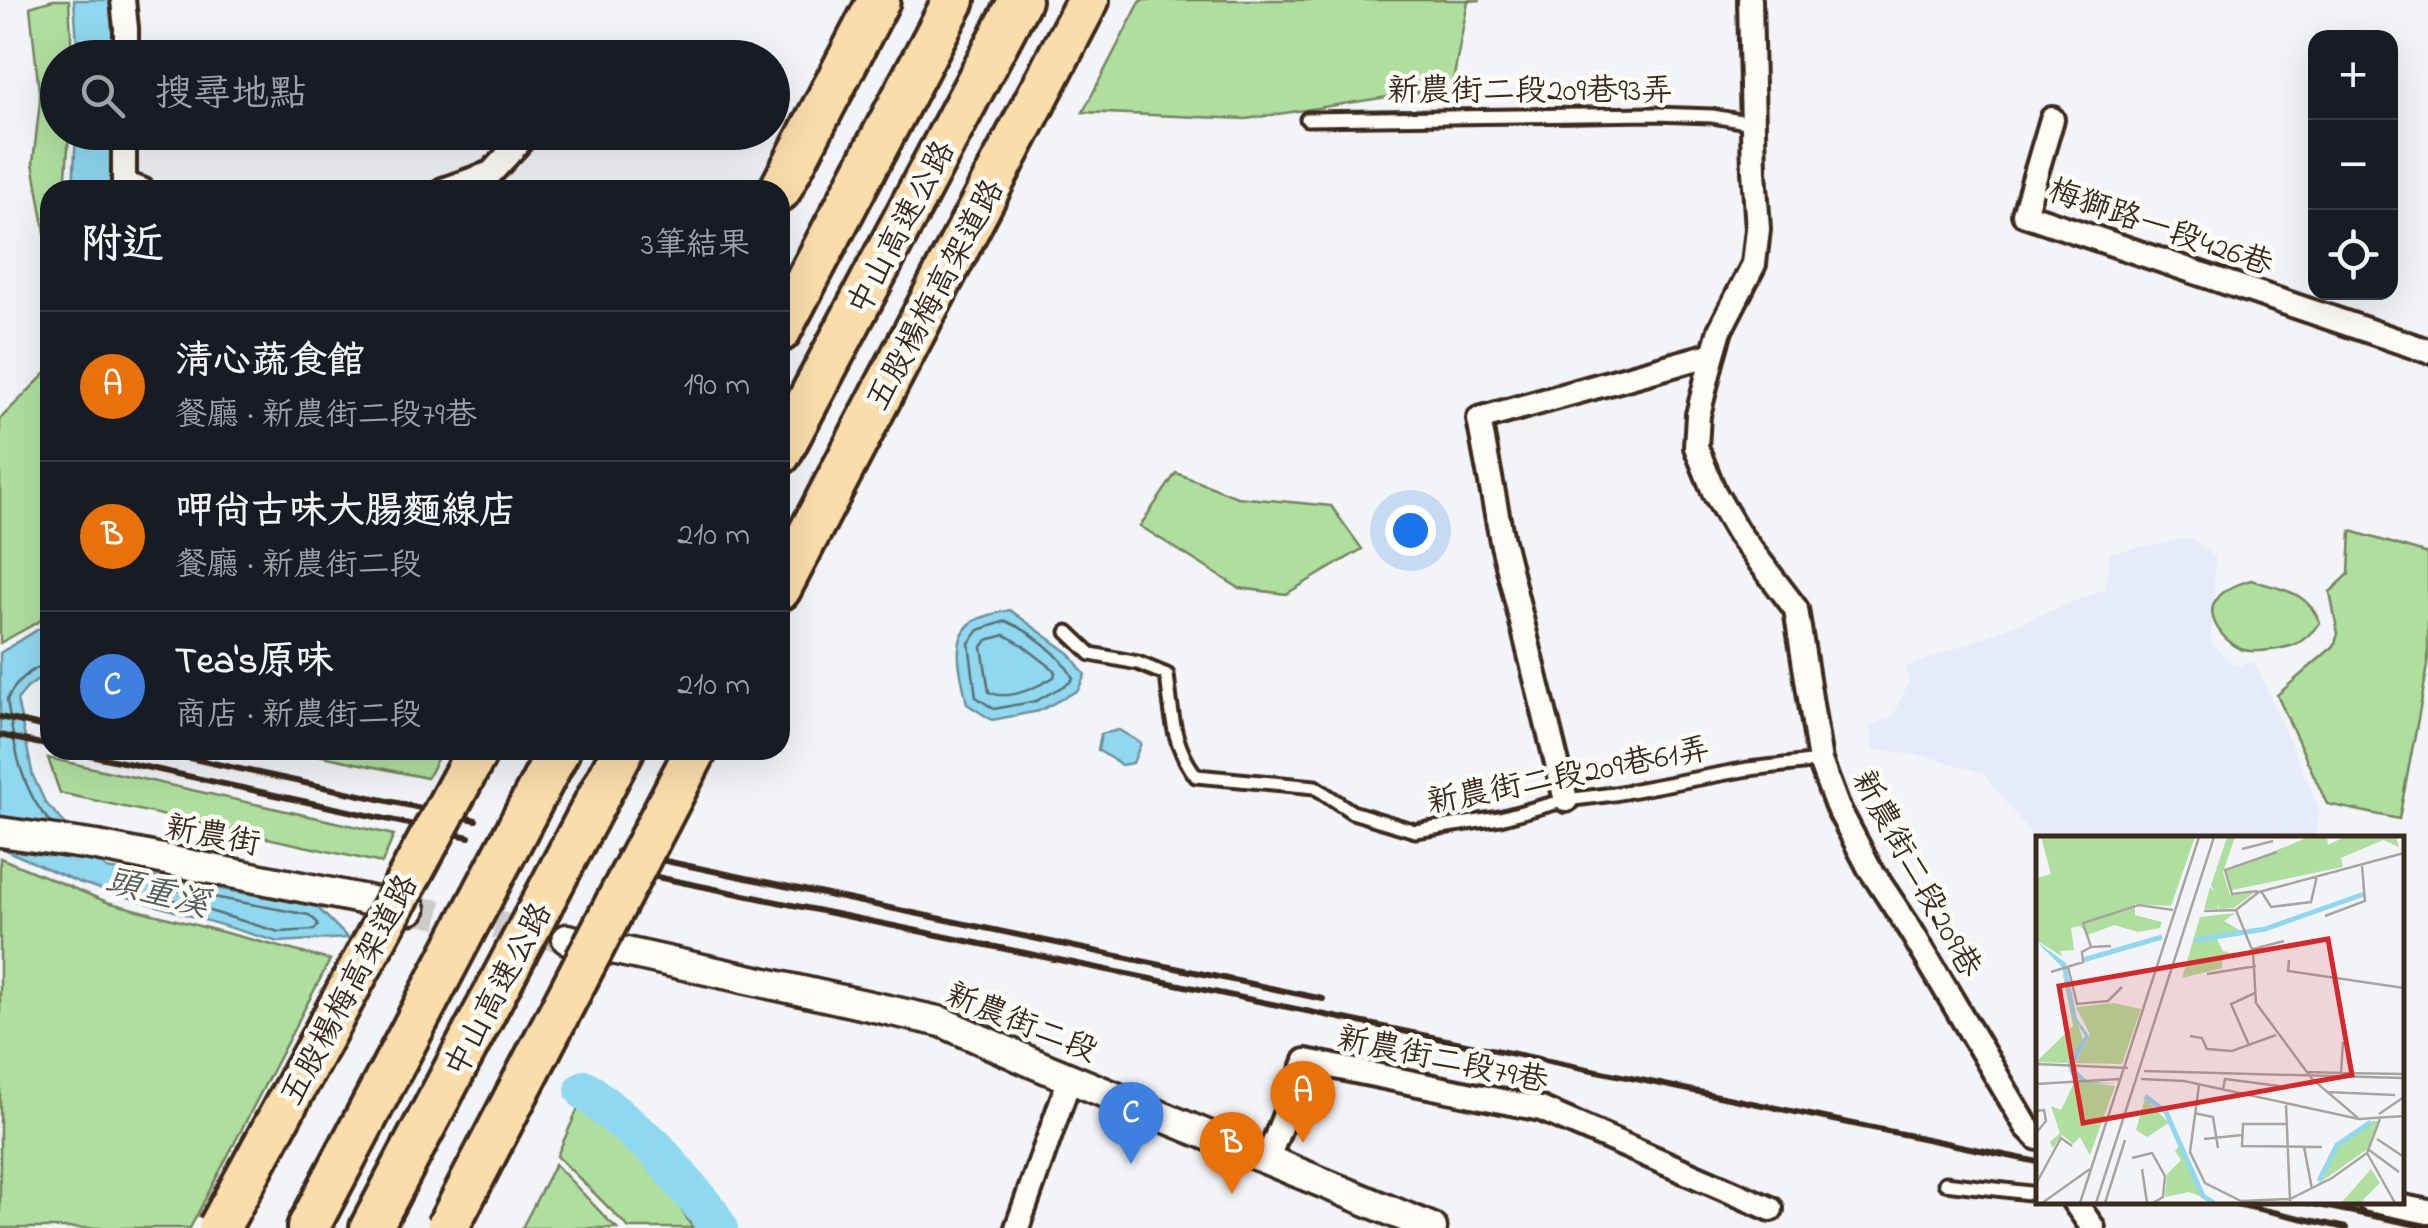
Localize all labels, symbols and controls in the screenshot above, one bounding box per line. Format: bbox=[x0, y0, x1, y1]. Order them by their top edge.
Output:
map controls bbox=[2308, 30, 2398, 300]
button: + bbox=[2308, 30, 2398, 120]
search box bbox=[40, 40, 790, 150]
icon: search bbox=[75, 68, 130, 123]
text: 搜尋地點 bbox=[155, 68, 307, 124]
street label: 新農街二段209巷93弄 bbox=[1387, 69, 1673, 116]
button: − bbox=[2308, 120, 2398, 210]
street label: 中山高速公路 bbox=[837, 133, 969, 324]
street label: 梅獅路一段426巷 bbox=[2041, 169, 2279, 290]
street label: 五股楊梅高架道路 bbox=[856, 172, 1018, 420]
button: locate bbox=[2308, 210, 2398, 300]
text: 附近 bbox=[80, 216, 164, 277]
text: 3筆結果 bbox=[641, 223, 750, 270]
text: 清心蔬食館 bbox=[175, 335, 365, 391]
text: A bbox=[103, 363, 122, 410]
text: 190 m bbox=[684, 363, 750, 410]
text: 餐廳 · 新農街二段79巷 bbox=[175, 393, 477, 440]
text: 呷尚古味大腸麵線店 bbox=[175, 485, 517, 541]
your location bbox=[1385, 505, 1436, 556]
text: B bbox=[102, 513, 123, 560]
text: 210 m bbox=[677, 513, 750, 560]
text: 餐廳 · 新農街二段 bbox=[175, 543, 422, 590]
text: Tea's原味 bbox=[175, 635, 334, 691]
text: C bbox=[104, 663, 121, 710]
text: 210 m bbox=[677, 663, 750, 710]
text: 商店 · 新農街二段 bbox=[175, 693, 422, 740]
street label: 新農街二段209巷61弄 bbox=[1423, 727, 1714, 828]
street label: 新農街二段209巷 bbox=[1838, 762, 1992, 987]
street label: 新農街 bbox=[161, 805, 264, 870]
inset map bbox=[2036, 836, 2403, 1203]
water label: 頭重溪 bbox=[100, 856, 216, 933]
street label: 五股楊梅高架道路 bbox=[270, 867, 432, 1115]
street label: 中山高速公路 bbox=[434, 895, 566, 1086]
street label: 新農街二段 bbox=[938, 972, 1104, 1076]
street label: 新農街二段79巷 bbox=[1332, 1016, 1552, 1107]
pin: A bbox=[1270, 1060, 1336, 1143]
pin: C bbox=[1098, 1082, 1164, 1164]
pin: B bbox=[1200, 1112, 1264, 1194]

